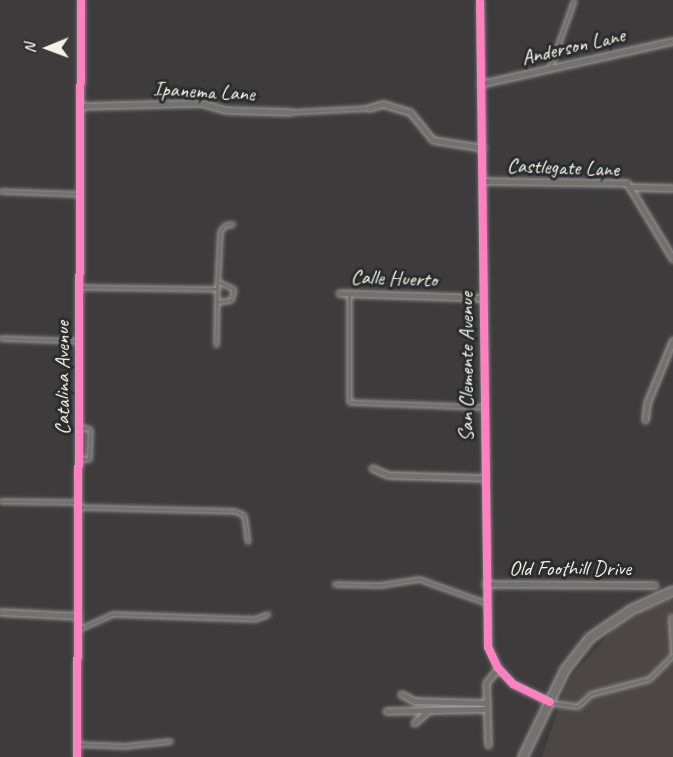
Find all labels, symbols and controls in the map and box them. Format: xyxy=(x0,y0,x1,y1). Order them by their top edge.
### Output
north arrow xyxy=(18,18,78,78)
street label: Anderson Lane xyxy=(519,22,627,70)
text: N xyxy=(20,43,40,53)
street label: Ipanema Lane xyxy=(152,76,256,106)
street label: Castlegate Lane xyxy=(506,152,620,182)
street label: Calle Huerto xyxy=(350,264,438,292)
street label: San Clemente Avenue xyxy=(453,292,479,442)
street label: Catalina Avenue xyxy=(49,321,75,435)
street label: Old Foothill Drive xyxy=(509,555,631,581)

